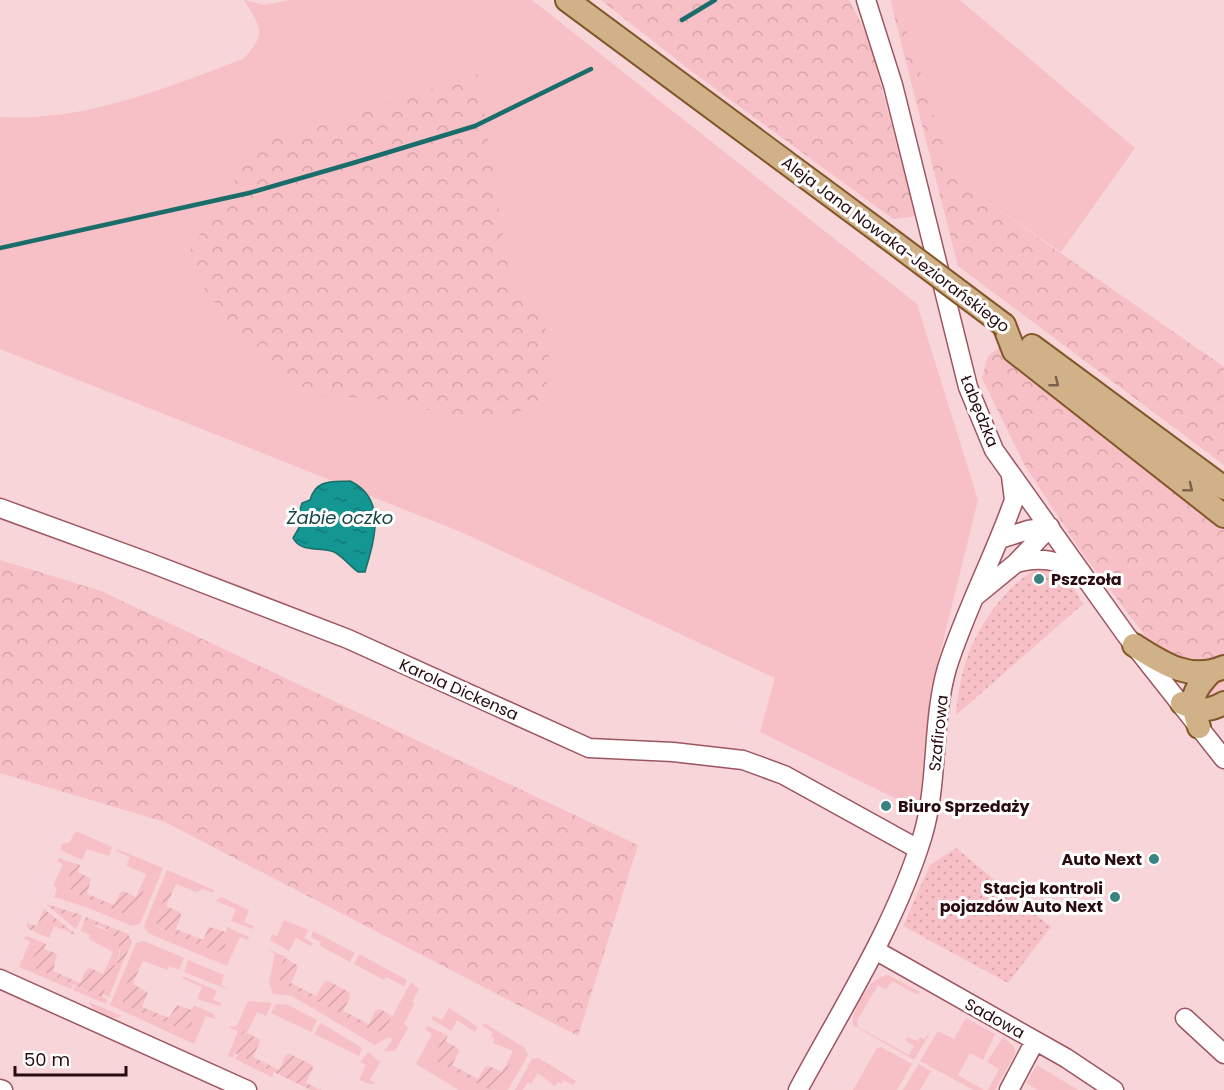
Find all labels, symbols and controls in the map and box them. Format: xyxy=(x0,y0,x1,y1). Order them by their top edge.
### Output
street label: Aleja Jana Nowaka-Jeziorańskiego xyxy=(777,151,1014,338)
street label: Łabędzka xyxy=(955,372,1004,451)
one-way arrow xyxy=(1049,375,1060,386)
one-way arrow xyxy=(1182,480,1193,491)
water label: Żabie oczko xyxy=(286,505,393,530)
place label: Pszczoła xyxy=(1051,568,1122,591)
marker: Pszczoła xyxy=(1032,572,1046,586)
street label: Karola Dickensa xyxy=(396,653,522,726)
street label: Szafirowa xyxy=(923,694,954,772)
place label: Biuro Sprzedaży xyxy=(898,795,1030,818)
marker: Biuro Sprzedaży xyxy=(879,799,893,813)
place label: Auto Next xyxy=(1062,848,1142,871)
marker: Auto Next xyxy=(1147,852,1161,866)
place label: Stacja kontroli pojazdów Auto Next xyxy=(940,877,1103,918)
marker: Stacja kontroli pojazdów Auto Next xyxy=(1108,890,1122,904)
street label: Sadowa xyxy=(961,993,1029,1044)
scale bar xyxy=(15,1039,126,1077)
text: 50 m xyxy=(24,1047,70,1072)

